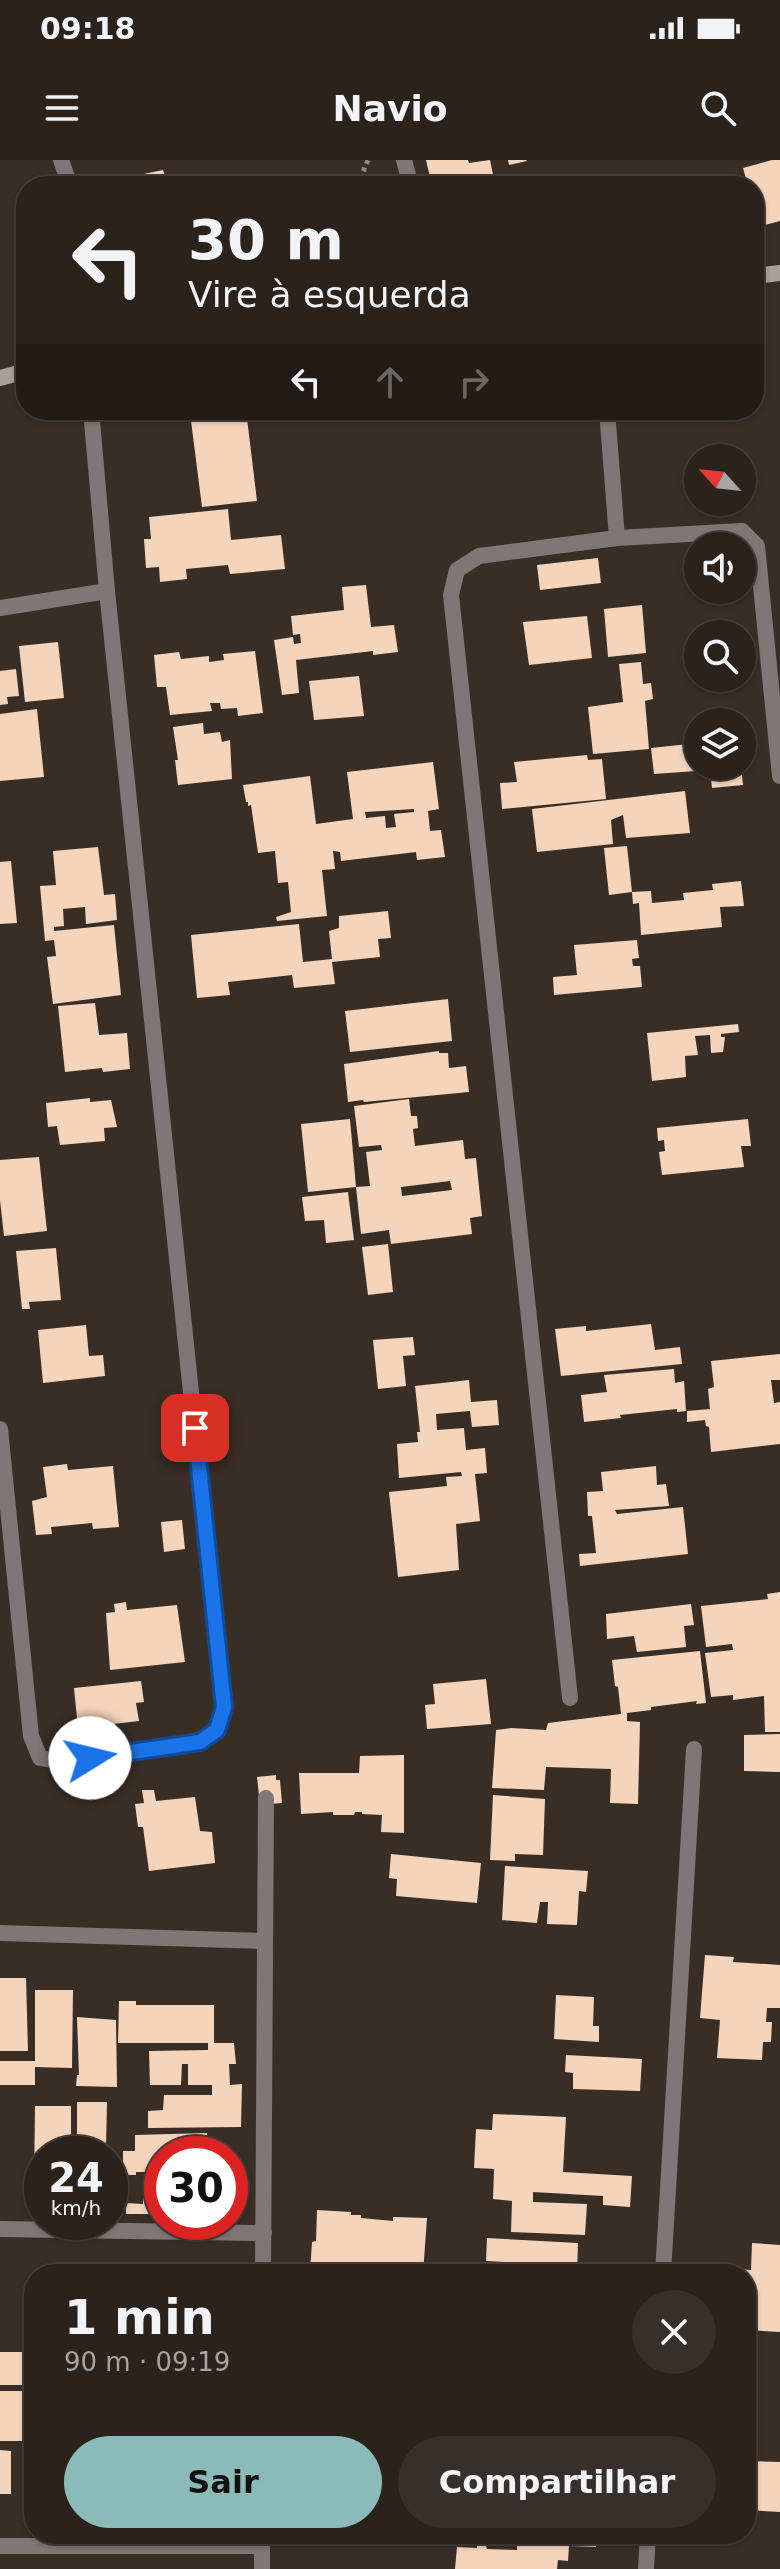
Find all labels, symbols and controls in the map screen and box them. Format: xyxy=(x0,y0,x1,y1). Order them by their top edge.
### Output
text: 09:18 xyxy=(40,11,136,46)
icon: menu xyxy=(40,86,84,130)
icon: search xyxy=(696,86,740,130)
text: Navio xyxy=(333,88,447,129)
text: 30 m xyxy=(188,207,344,272)
icon: left xyxy=(56,208,160,312)
text: Vire à esquerda xyxy=(188,274,471,315)
icon: left xyxy=(284,360,328,404)
icon: ahead xyxy=(368,360,412,404)
icon: right xyxy=(452,360,496,404)
north arrow xyxy=(684,444,756,516)
map controls xyxy=(684,444,756,780)
button: sound xyxy=(684,532,756,604)
button: search xyxy=(684,620,756,692)
button: layers xyxy=(684,708,756,780)
pin xyxy=(161,1394,229,1462)
icon: arrive xyxy=(173,1406,217,1450)
position arrow xyxy=(48,1716,132,1800)
speed limit sign: 30 xyxy=(144,2136,248,2240)
text: 24 xyxy=(48,2155,104,2201)
text: km/h xyxy=(51,2196,101,2220)
text: 1 min xyxy=(64,2289,215,2345)
button: close xyxy=(632,2290,716,2374)
text: 90 m · 09:19 xyxy=(64,2347,230,2377)
button: Sair xyxy=(64,2436,382,2528)
button: Compartilhar xyxy=(398,2436,716,2528)

